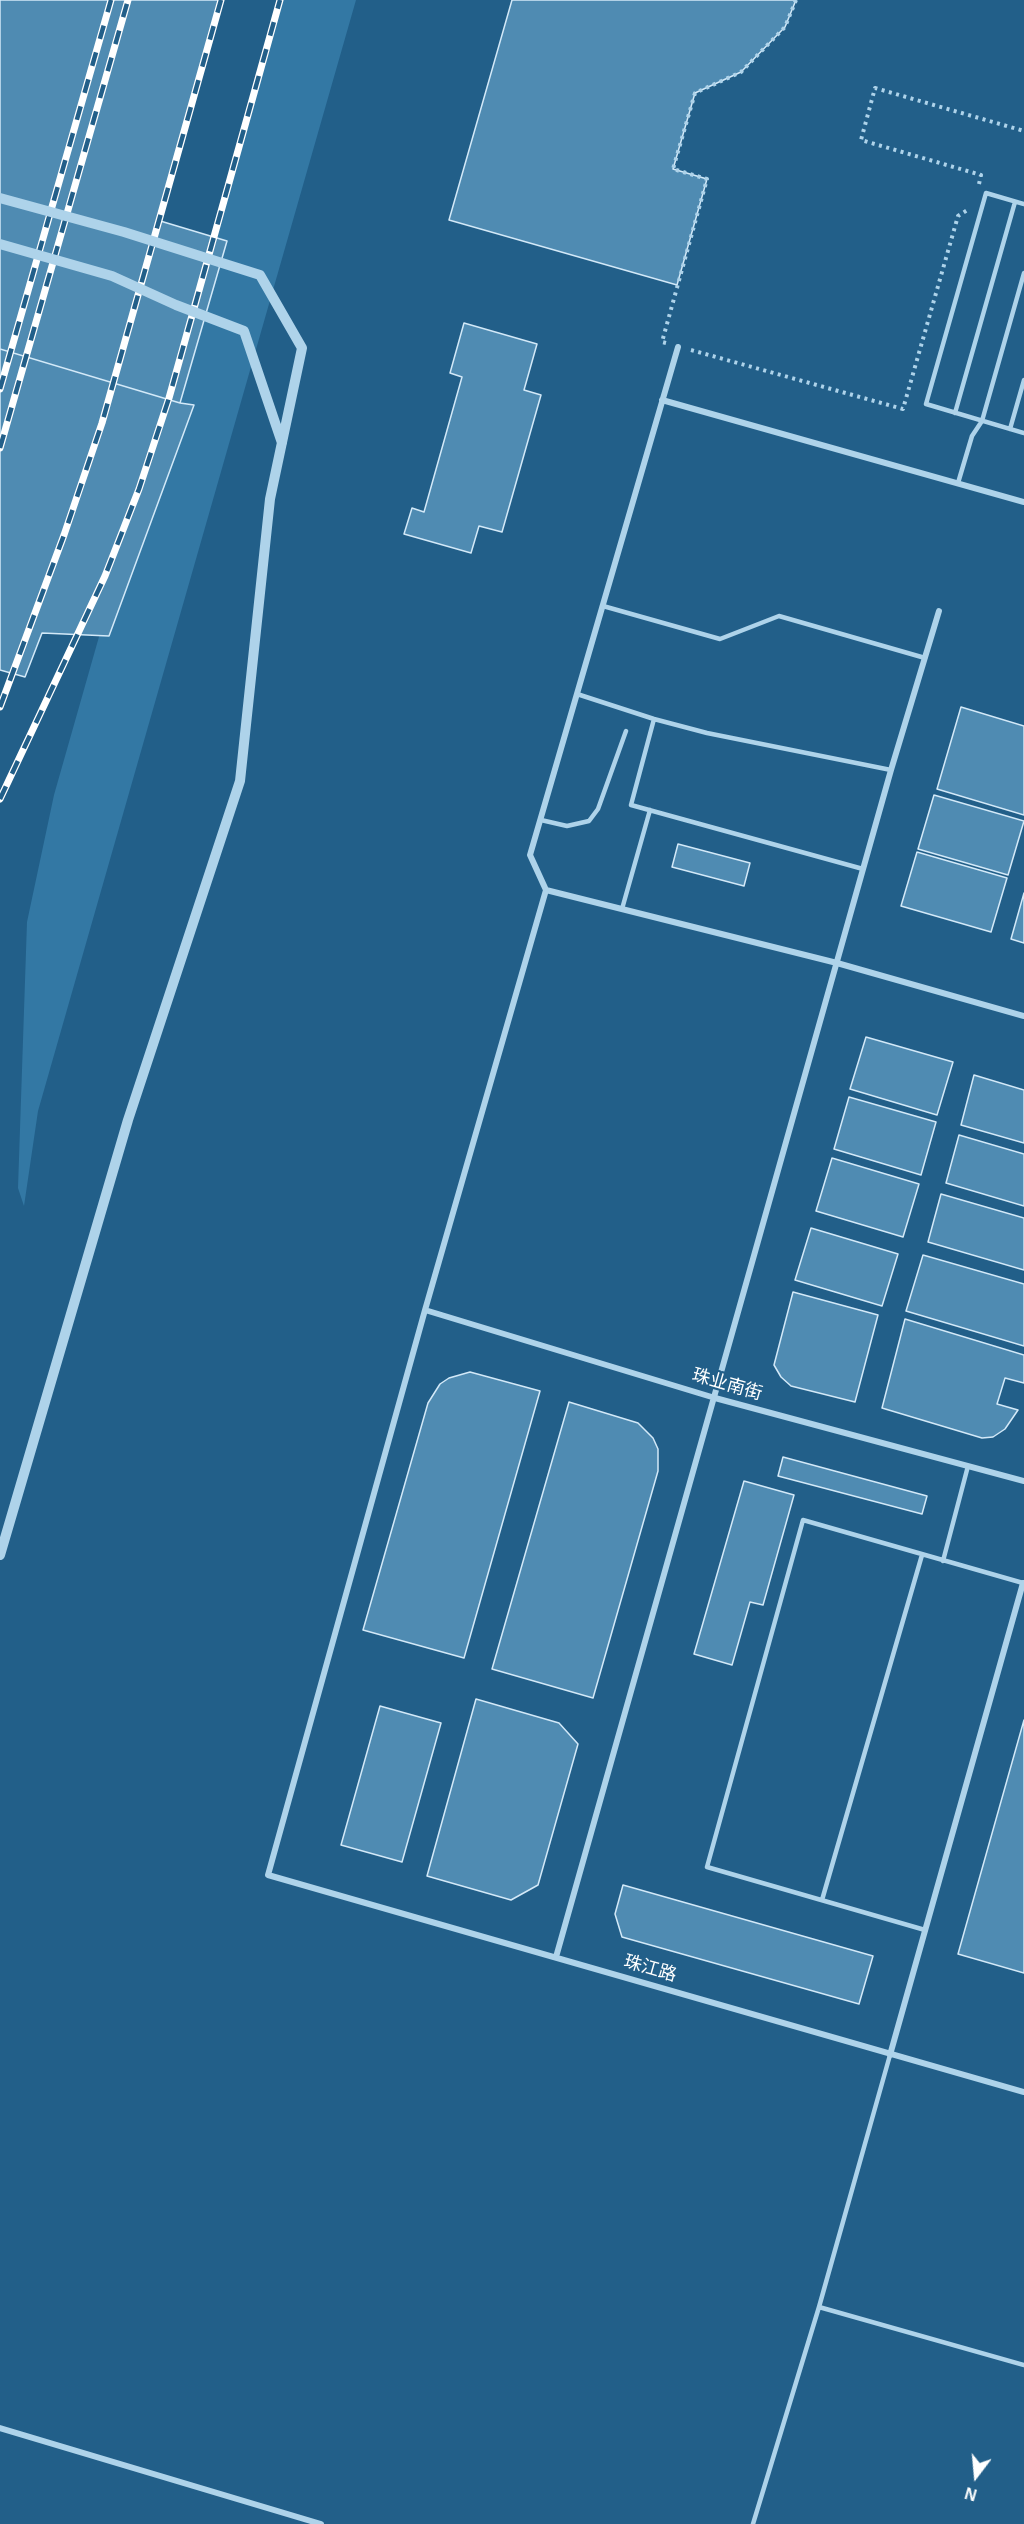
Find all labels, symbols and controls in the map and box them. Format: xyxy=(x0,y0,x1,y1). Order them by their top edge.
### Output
street label: 珠业南街 xyxy=(689,1365,765,1405)
street label: 珠江路 xyxy=(621,1951,679,1987)
north arrow xyxy=(946,2446,1006,2506)
text: N xyxy=(963,2484,979,2504)

